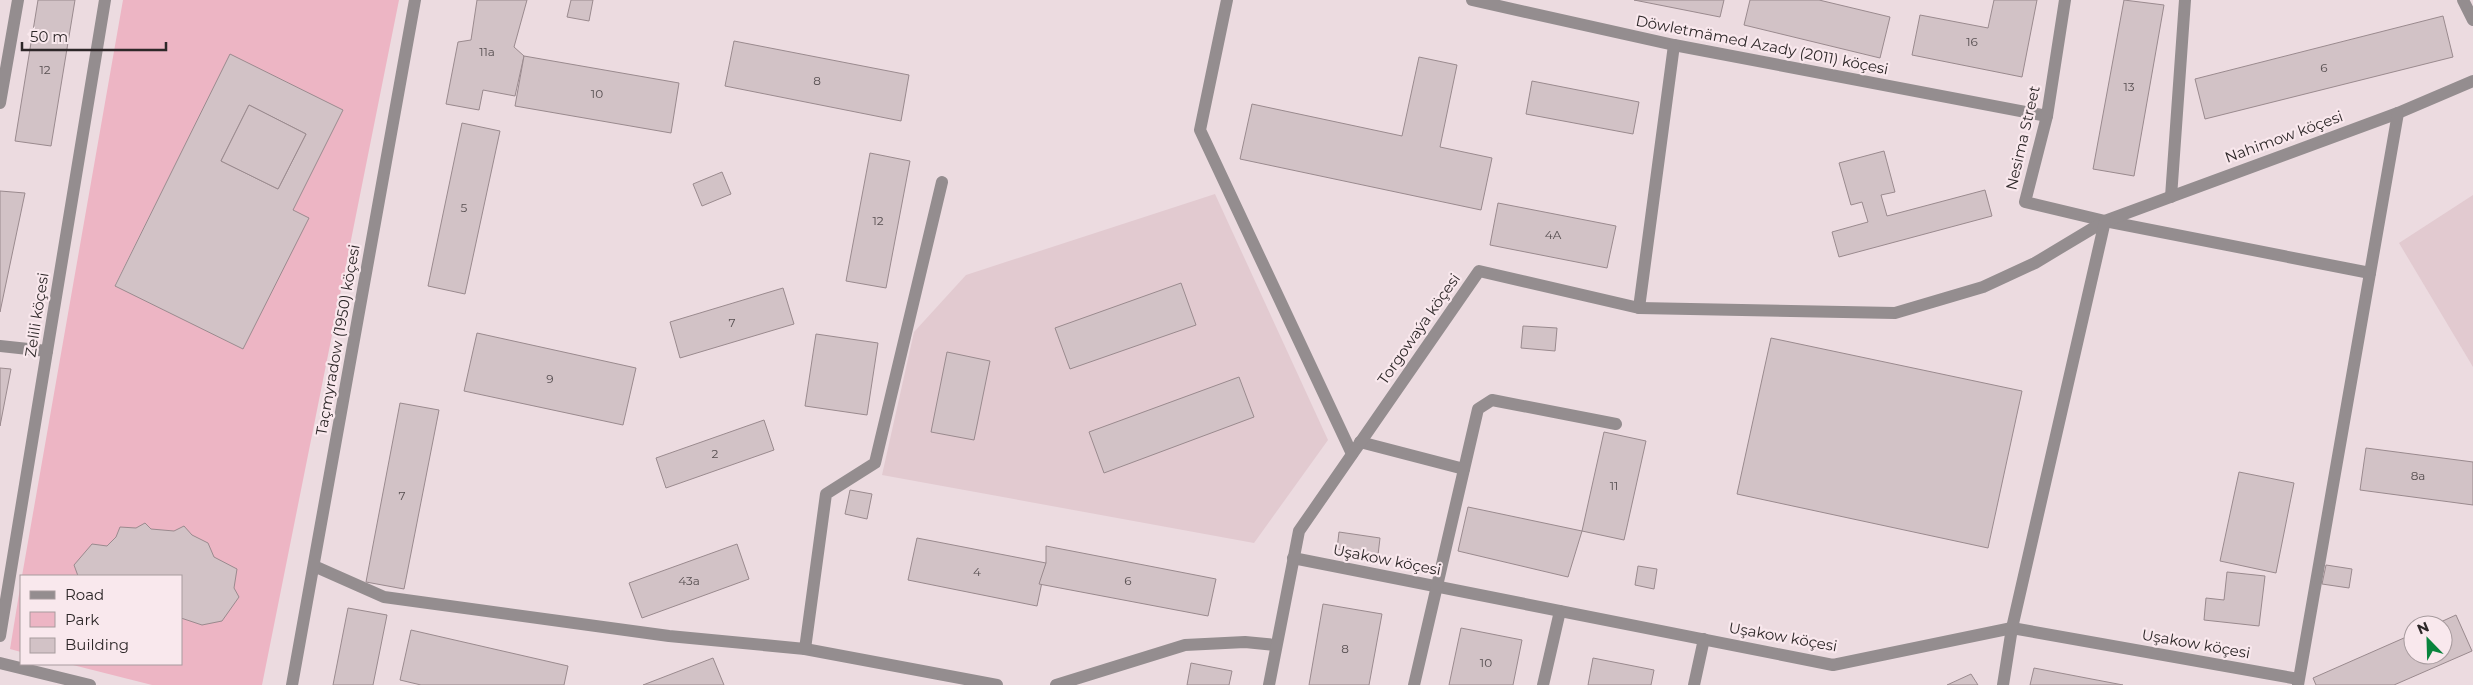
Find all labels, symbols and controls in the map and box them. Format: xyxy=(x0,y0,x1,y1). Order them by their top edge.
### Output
street label: Döwletmämed Azady (2011) köçesi xyxy=(1634,11,1890,78)
scale bar xyxy=(22,20,166,52)
text: 50 m xyxy=(30,27,68,46)
house number: 16 xyxy=(1966,34,1978,49)
house number: 11a xyxy=(479,44,495,59)
house number: 6 xyxy=(2320,60,2328,75)
house number: 12 xyxy=(39,62,51,77)
house number: 8 xyxy=(813,73,821,88)
house number: 13 xyxy=(2123,79,2135,94)
street label: Nesima Street xyxy=(2001,84,2044,192)
house number: 10 xyxy=(591,86,603,101)
street label: Nahimow köçesi xyxy=(2222,106,2345,167)
house number: 5 xyxy=(461,200,468,215)
house number: 12 xyxy=(872,213,884,228)
house number: 4A xyxy=(1545,227,1562,242)
street label: Taçmyradow (1950) köçesi xyxy=(311,243,364,437)
street label: Torgowaýa köçesi xyxy=(1373,269,1464,388)
street label: Zelili köçesi xyxy=(20,271,53,359)
house number: 7 xyxy=(728,315,736,330)
house number: 9 xyxy=(546,371,554,386)
house number: 2 xyxy=(712,446,719,461)
house number: 8a xyxy=(2411,468,2425,483)
house number: 11 xyxy=(1610,478,1618,493)
house number: 7 xyxy=(398,488,406,503)
street label: Uşakow köçesi xyxy=(1331,540,1443,579)
house number: 4 xyxy=(973,564,981,579)
house number: 43a xyxy=(678,573,700,588)
house number: 6 xyxy=(1124,573,1132,588)
legend xyxy=(20,575,182,665)
text: Road xyxy=(65,585,104,604)
text: Park xyxy=(65,610,99,629)
north arrow xyxy=(2403,615,2453,665)
street label: Uşakow köçesi xyxy=(1727,618,1839,655)
text: N xyxy=(2414,618,2432,639)
street label: Uşakow köçesi xyxy=(2140,625,2252,662)
text: Building xyxy=(65,635,129,654)
house number: 8 xyxy=(1341,641,1349,656)
house number: 10 xyxy=(1480,655,1492,670)

